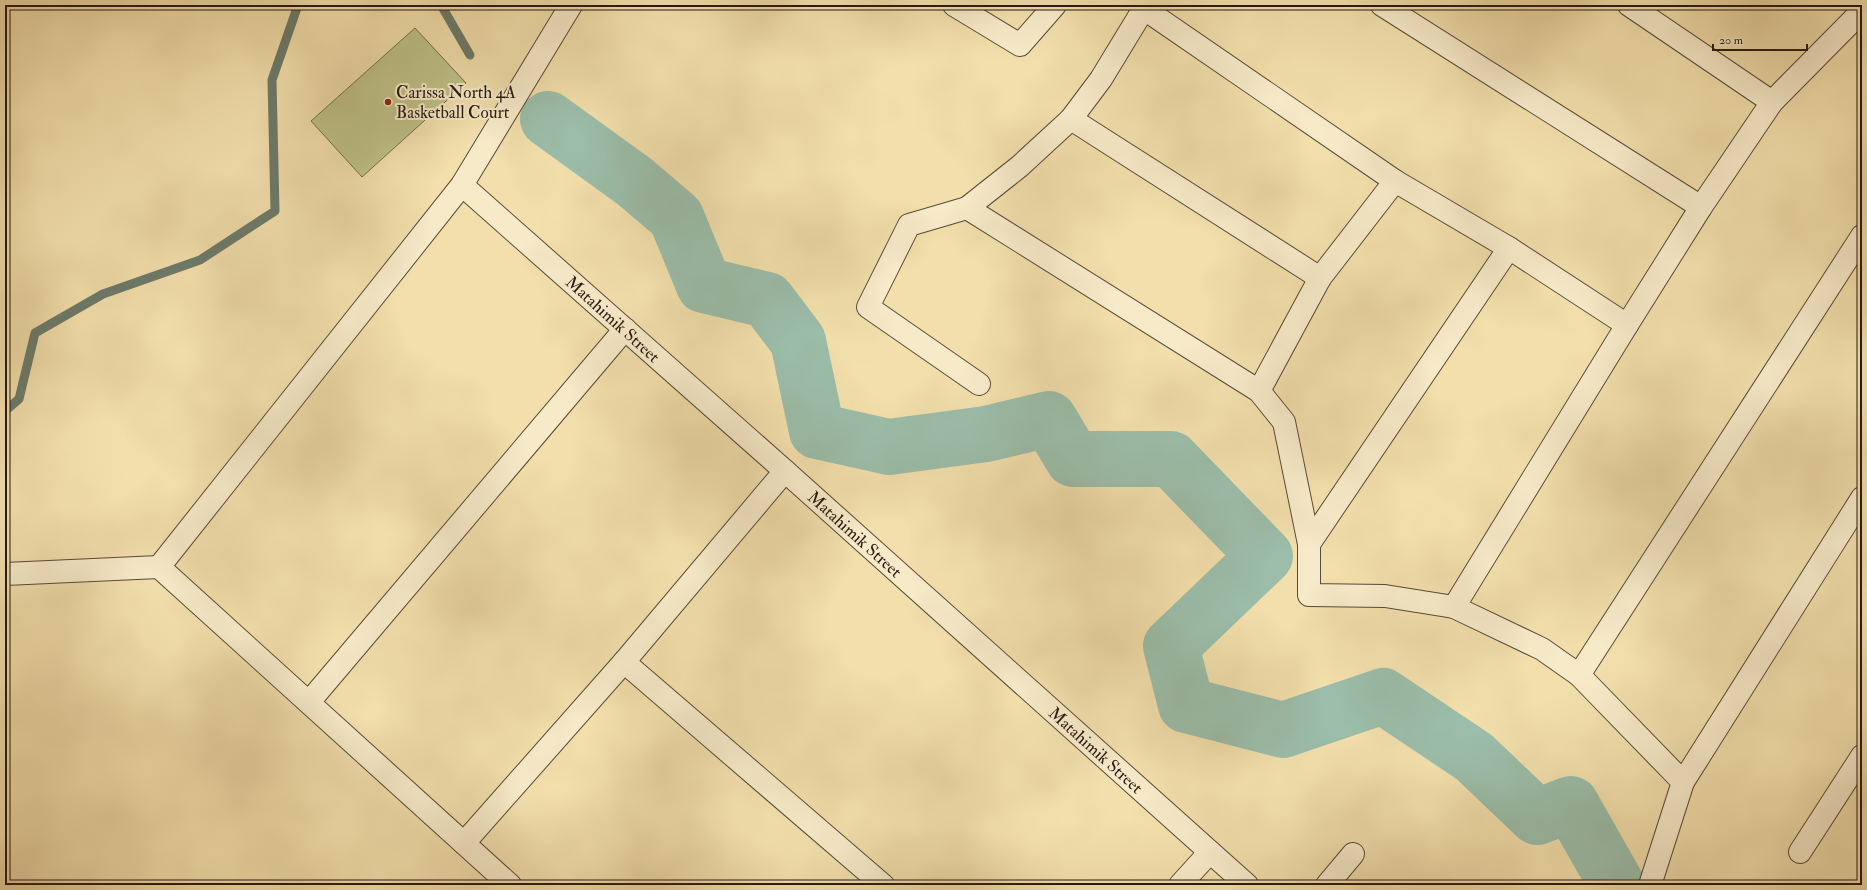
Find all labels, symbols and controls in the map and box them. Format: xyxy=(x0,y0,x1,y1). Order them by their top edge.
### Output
scale bar xyxy=(1713,26,1807,52)
text: 20 m xyxy=(1719,33,1744,48)
place label: Carissa North 4A Basketball Court xyxy=(396,82,516,123)
marker: Carissa North 4A Basketball Court xyxy=(383,97,393,107)
street label: Matahimik Street xyxy=(561,272,665,368)
street label: Matahimik Street xyxy=(803,487,907,583)
street label: Matahimik Street xyxy=(1044,703,1148,799)

